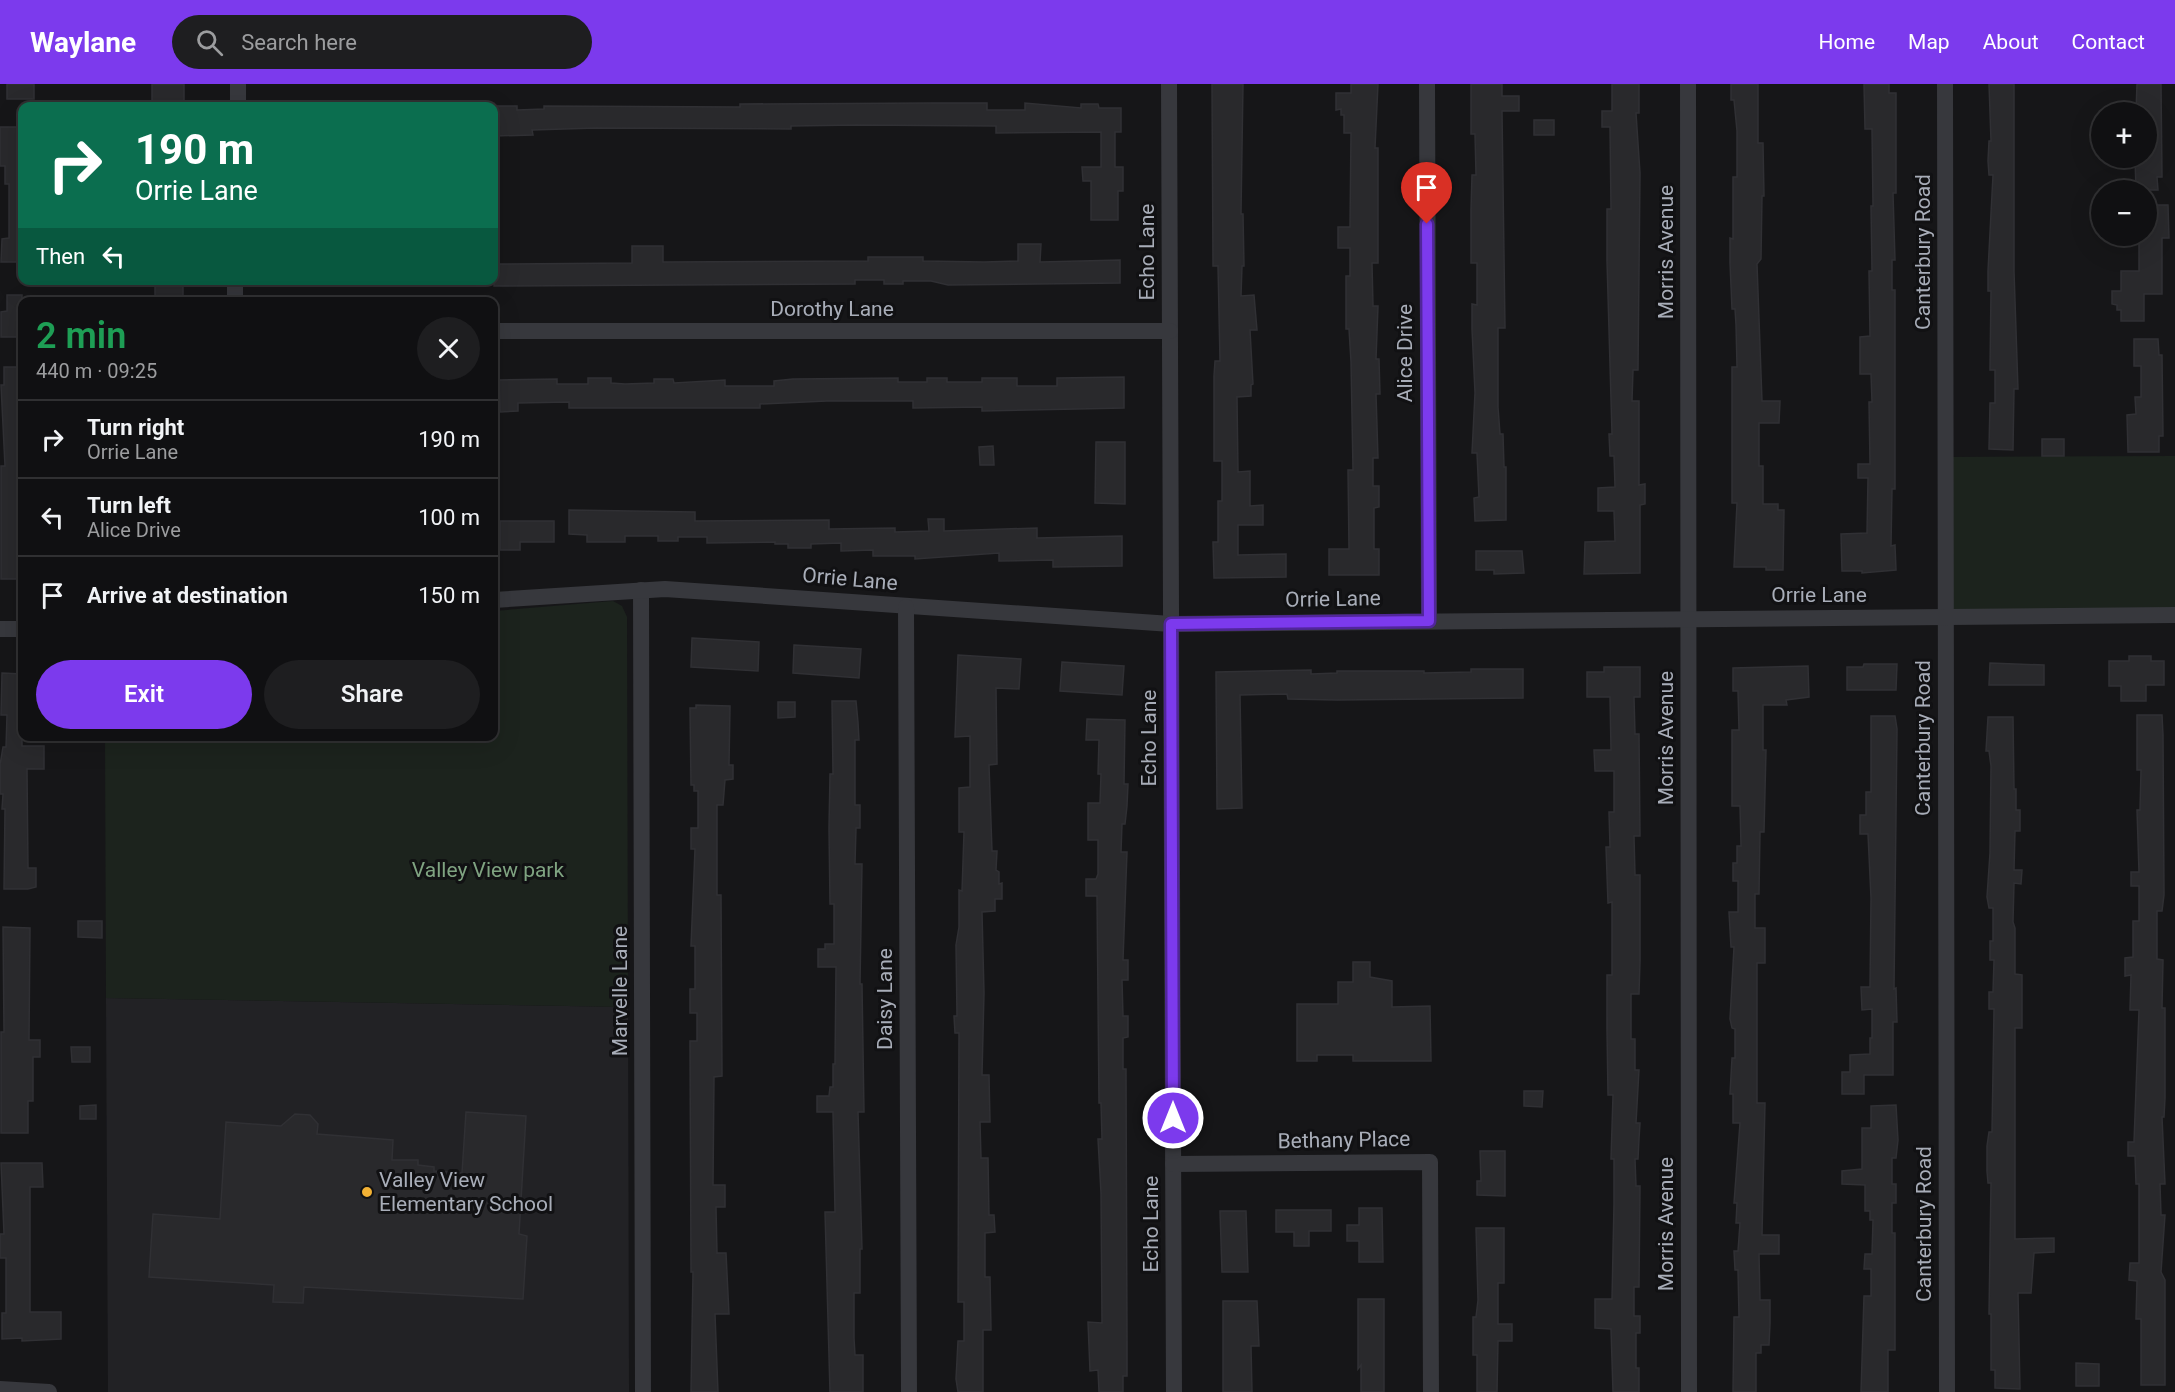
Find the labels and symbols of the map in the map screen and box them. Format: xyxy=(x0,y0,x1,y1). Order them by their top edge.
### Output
pin xyxy=(1401,162,1452,224)
street label: Canterbury Road xyxy=(1911,174,1935,330)
street label: Morris Avenue xyxy=(1654,185,1678,319)
street label: Echo Lane xyxy=(1135,204,1159,300)
street label: Dorothy Lane xyxy=(770,297,894,321)
street label: Alice Drive xyxy=(1393,304,1417,402)
street label: Orrie Lane xyxy=(801,563,899,595)
street label: Orrie Lane xyxy=(1771,583,1867,607)
street label: Orrie Lane xyxy=(1285,586,1381,612)
street label: Canterbury Road xyxy=(1911,660,1935,816)
street label: Morris Avenue xyxy=(1654,671,1678,805)
street label: Echo Lane xyxy=(1137,690,1161,786)
park label: Valley View park xyxy=(412,858,564,882)
street label: Marvelle Lane xyxy=(608,926,632,1056)
street label: Daisy Lane xyxy=(873,948,897,1050)
position arrow xyxy=(1141,1086,1205,1150)
street label: Bethany Place xyxy=(1277,1127,1411,1153)
street label: Canterbury Road xyxy=(1912,1146,1936,1302)
street label: Morris Avenue xyxy=(1654,1157,1678,1291)
place label: Valley View Elementary School xyxy=(379,1168,553,1216)
street label: Echo Lane xyxy=(1139,1176,1163,1272)
marker: Valley View Elementary School xyxy=(360,1185,374,1199)

